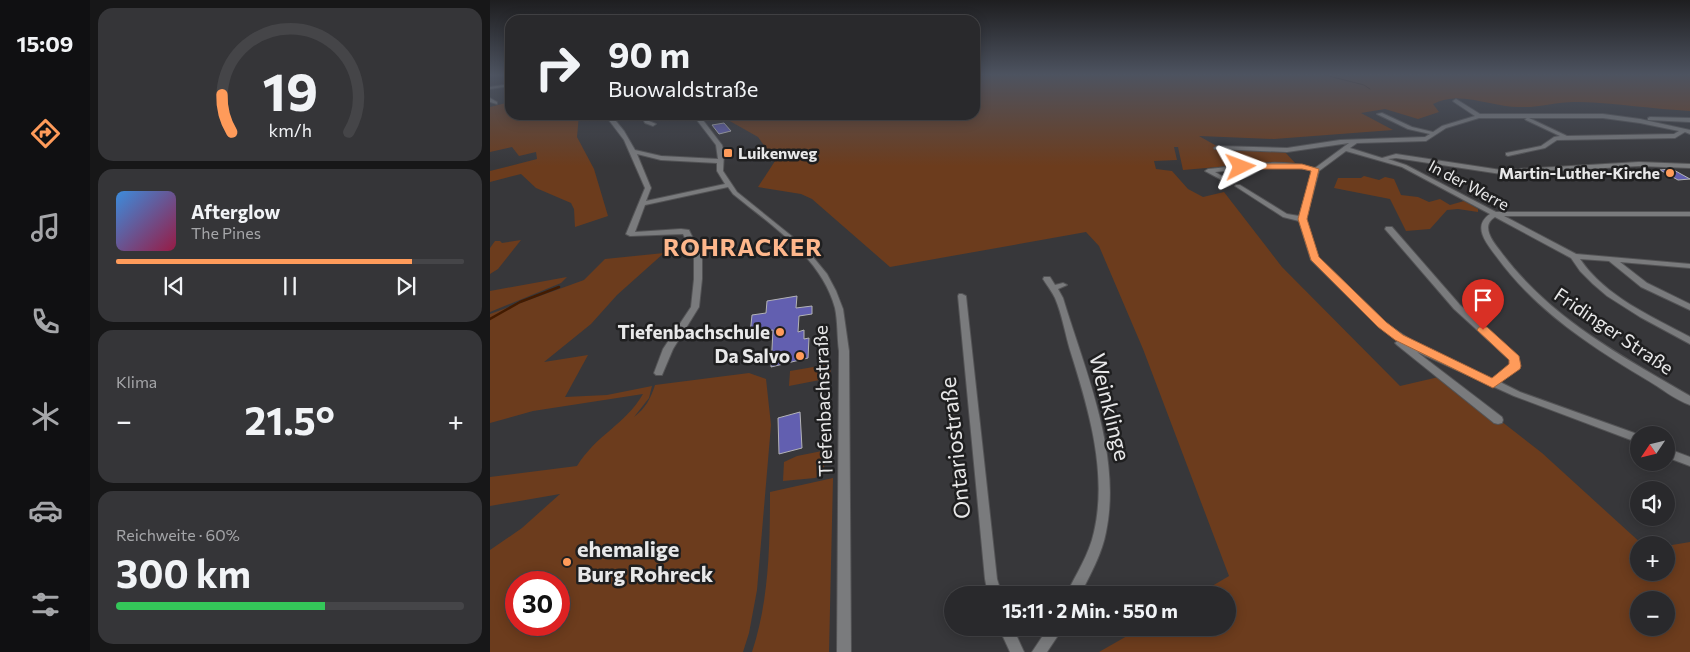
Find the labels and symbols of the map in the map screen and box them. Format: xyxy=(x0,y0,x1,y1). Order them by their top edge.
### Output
position arrow xyxy=(1214,140,1266,192)
place label: Luikenweg xyxy=(738,143,817,162)
marker: Luikenweg xyxy=(722,147,734,159)
street label: In der Werre xyxy=(1426,155,1513,214)
place label: Martin-Luther-Kirche xyxy=(1499,163,1660,182)
marker: Martin-Luther-Kirche xyxy=(1664,167,1676,179)
district label: ROHRACKER xyxy=(663,232,823,261)
pin xyxy=(1462,279,1504,330)
street label: Fridinger Straße xyxy=(1550,282,1678,379)
place label: Tiefenbachschule xyxy=(618,320,770,343)
street label: Tiefenbachstraße xyxy=(808,325,837,477)
marker: Tiefenbachschule xyxy=(774,326,786,338)
place label: Da Salvo xyxy=(715,344,790,367)
marker: Da Salvo xyxy=(794,350,806,362)
street label: Weinklinge xyxy=(1084,350,1137,463)
street label: Ontariostraße xyxy=(934,376,975,520)
north arrow xyxy=(1630,426,1675,471)
place label: ehemalige Burg Rohreck xyxy=(577,535,714,587)
marker: ehemalige Burg Rohreck xyxy=(561,556,573,568)
speed limit sign: 30 xyxy=(505,571,570,636)

